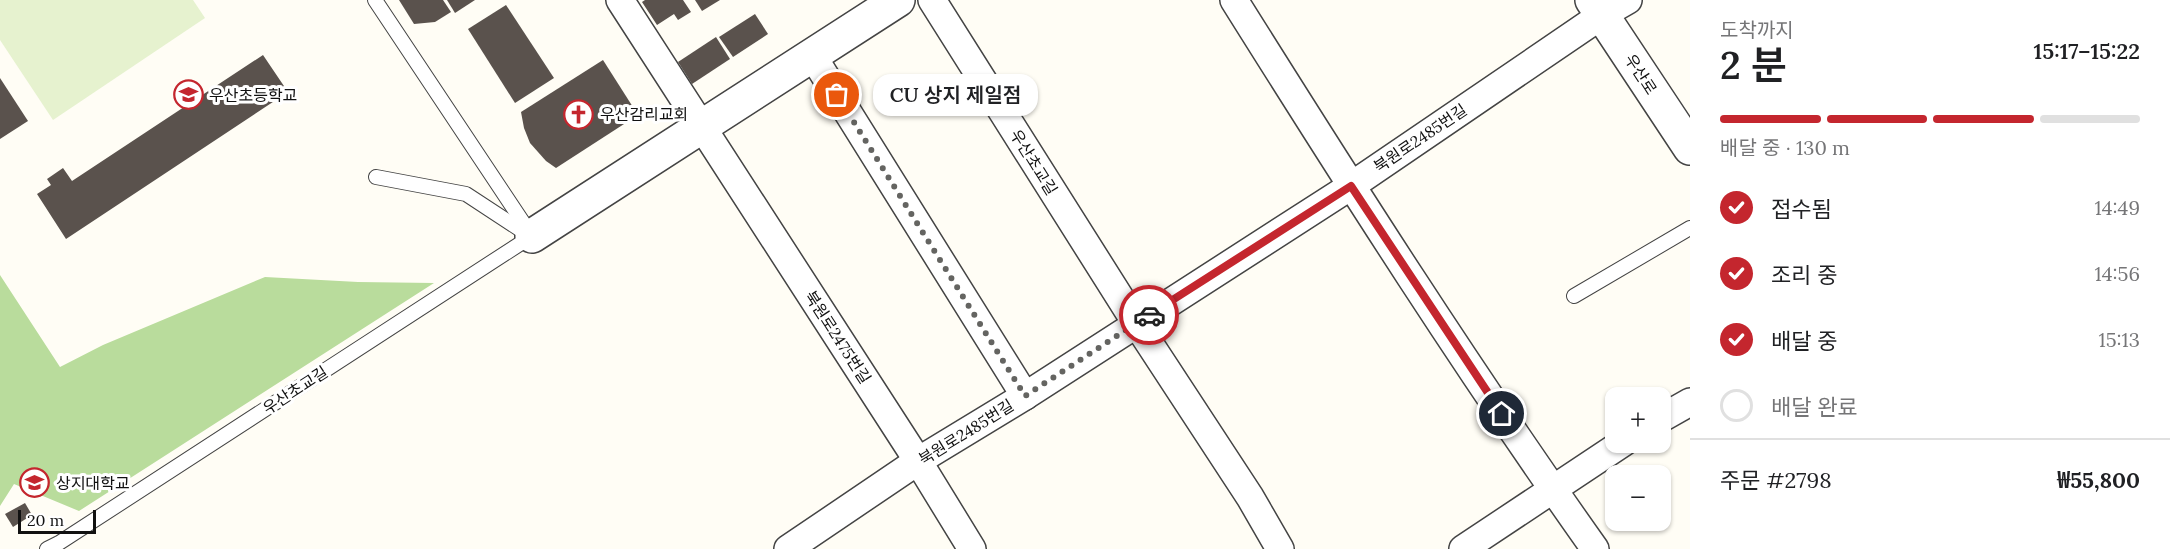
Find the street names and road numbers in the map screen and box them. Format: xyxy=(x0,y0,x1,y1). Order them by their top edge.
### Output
street label: 우산로 xyxy=(1621,50,1662,98)
street label: 북원로2485번길 xyxy=(1370,99,1470,177)
street label: 우산초교길 xyxy=(1006,125,1062,199)
street label: 북원로2475번길 xyxy=(801,287,875,387)
street label: 우산초교길 xyxy=(259,362,331,418)
street label: 북원로2485번길 xyxy=(915,395,1017,469)

